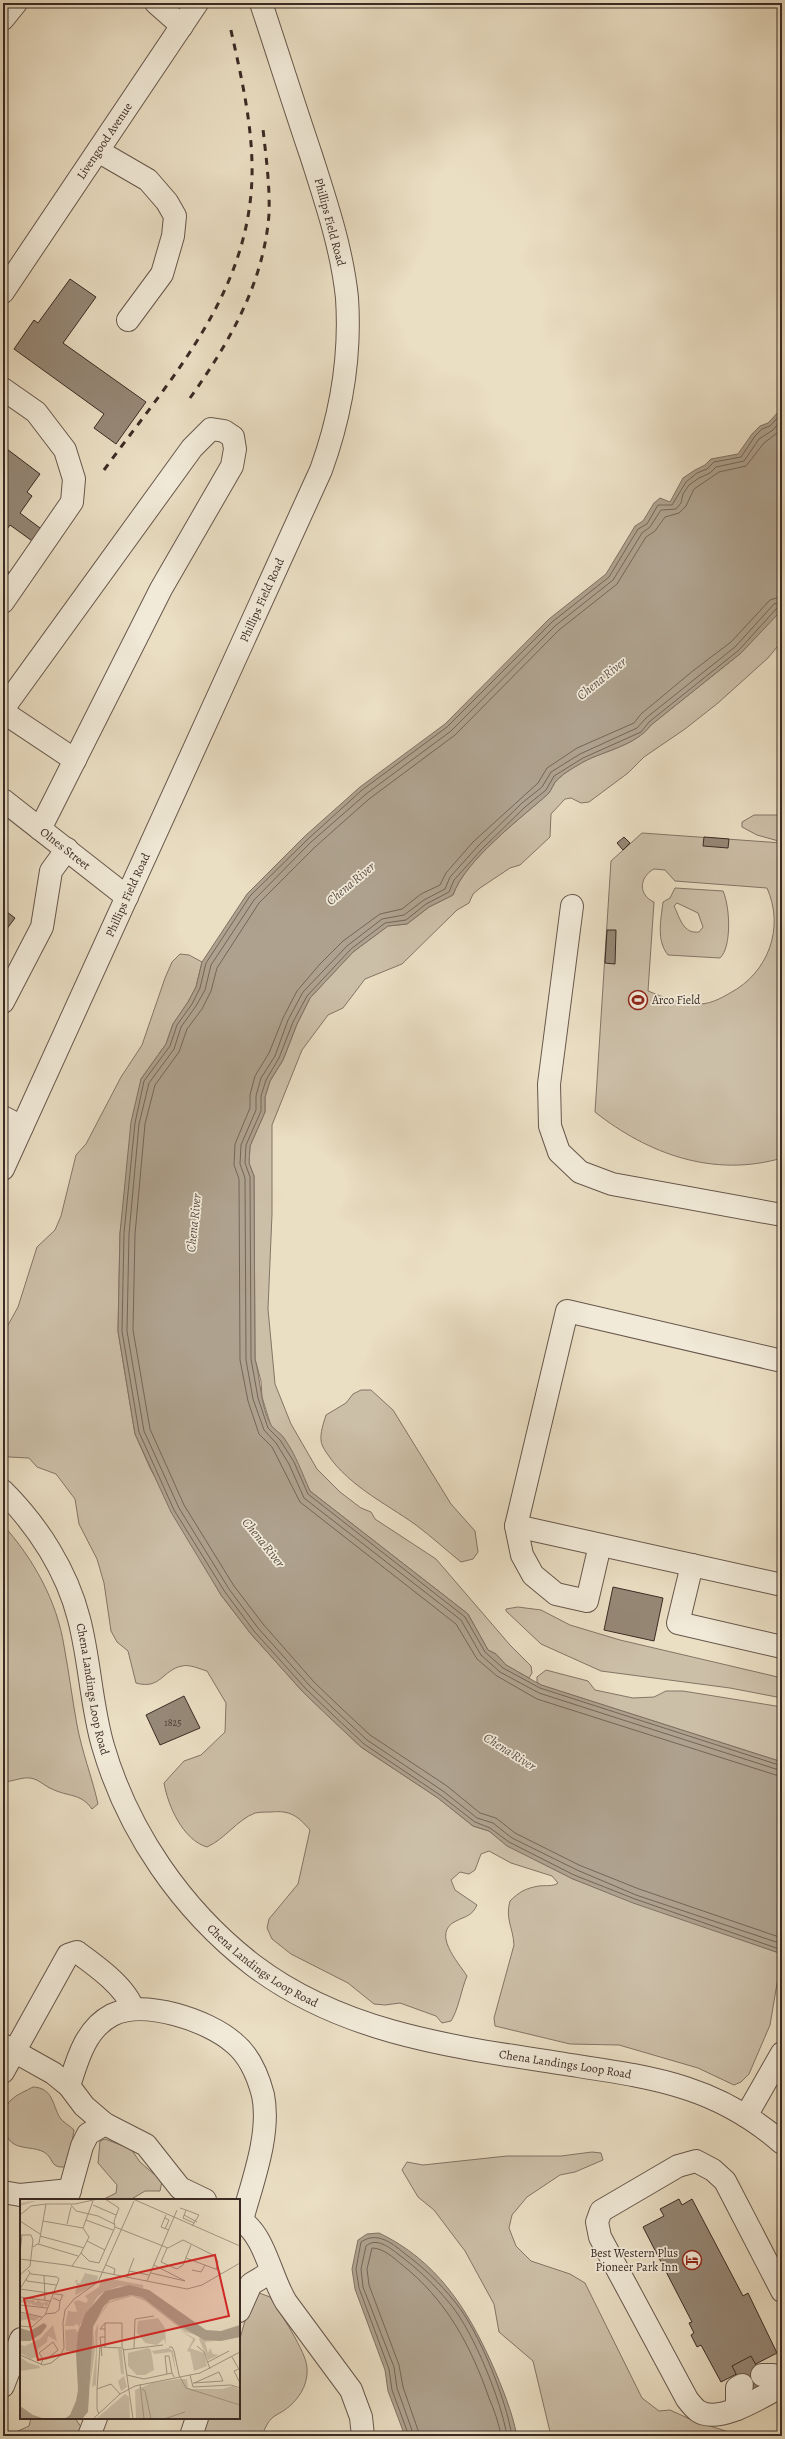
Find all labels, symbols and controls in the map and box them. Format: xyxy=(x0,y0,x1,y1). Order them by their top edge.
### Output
street label: Livengood Avenue xyxy=(73,99,136,182)
street label: Phillips Field Road xyxy=(311,176,350,268)
street label: Phillips Field Road xyxy=(236,555,288,645)
water label: Chena River xyxy=(573,653,630,704)
street label: Olnes Street xyxy=(37,824,94,873)
street label: Phillips Field Road xyxy=(102,850,154,940)
water label: Chena River xyxy=(322,858,379,909)
sports icon: Arco Field xyxy=(627,989,649,1011)
place label: Arco Field xyxy=(651,992,701,1008)
water label: Chena River xyxy=(182,1192,205,1253)
water label: Chena River xyxy=(238,1514,289,1571)
street label: Chena Landings Loop Road xyxy=(72,1622,113,1757)
house number: 1825 xyxy=(164,1716,182,1729)
water label: Chena River xyxy=(480,1729,540,1774)
street label: Chena Landings Loop Road xyxy=(204,1921,321,2011)
street label: Chena Landings Loop Road xyxy=(498,2046,633,2083)
inset map xyxy=(20,2199,240,2419)
place label: Best Western Plus Pioneer Park Inn xyxy=(590,2245,678,2275)
hotel icon: Best Western Plus Pioneer Park Inn xyxy=(681,2249,703,2271)

